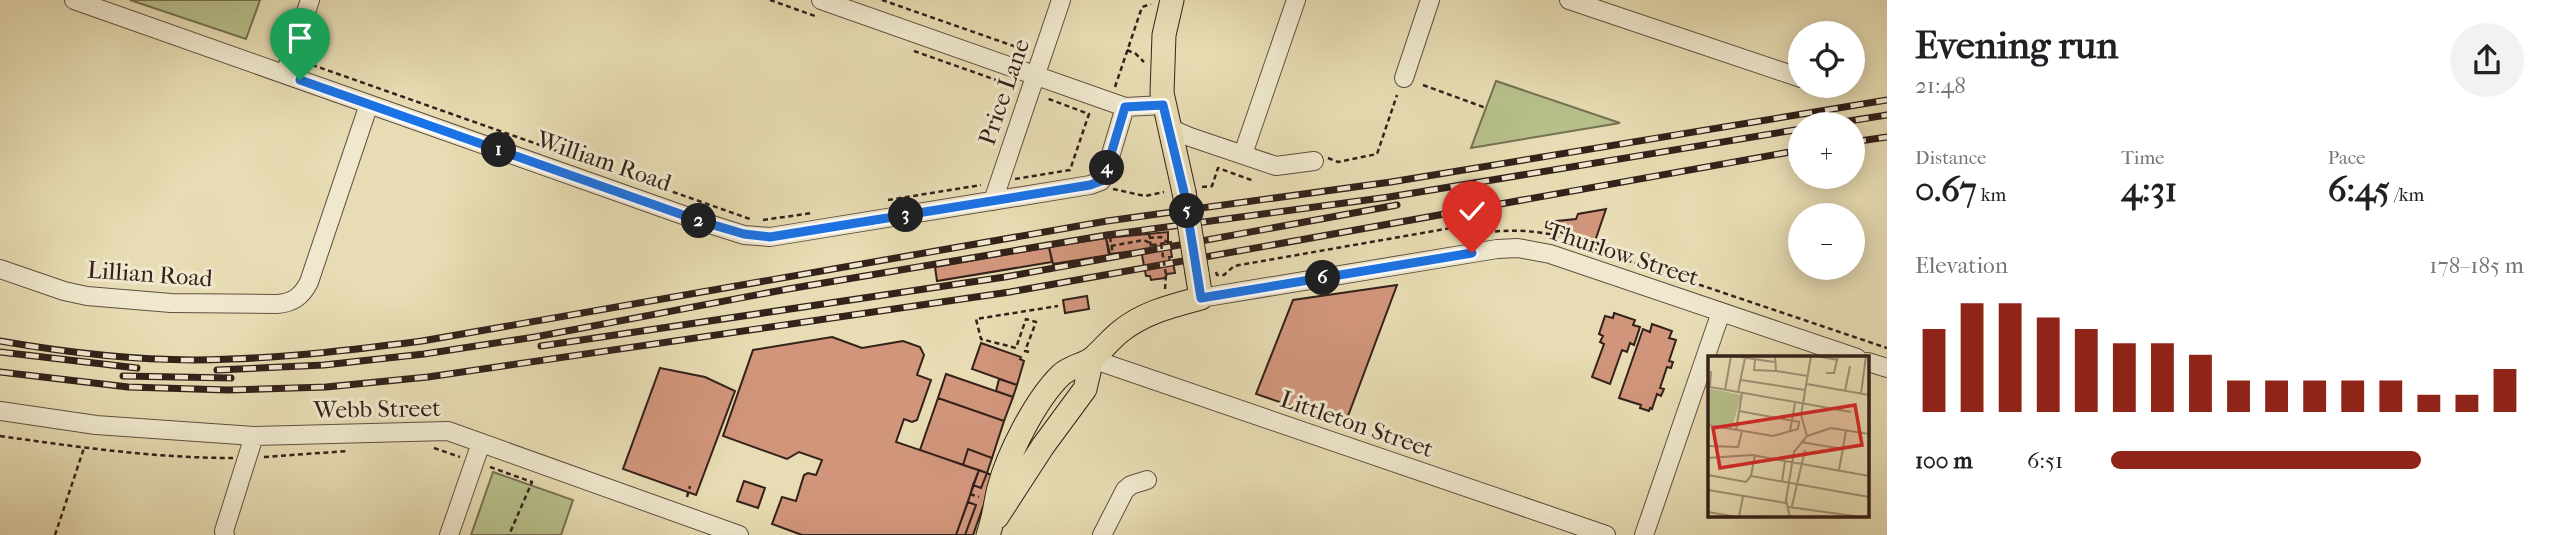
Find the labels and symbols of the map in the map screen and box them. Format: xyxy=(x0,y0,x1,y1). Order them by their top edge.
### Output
pin xyxy=(270,8,330,80)
street label: Price Lane xyxy=(973,35,1035,149)
street label: William Road xyxy=(532,125,676,197)
pin: 1 xyxy=(482,132,516,168)
pin: 4 xyxy=(1090,150,1124,186)
pin xyxy=(1442,181,1502,253)
pin: 5 xyxy=(1170,194,1204,228)
pin: 3 xyxy=(888,198,923,232)
pin: 2 xyxy=(682,204,716,238)
street label: Thurlow Street xyxy=(1544,216,1703,292)
street label: Lillian Road xyxy=(86,256,215,292)
pin: 6 xyxy=(1306,260,1340,296)
inset map xyxy=(1708,356,1870,518)
street label: Littleton Street xyxy=(1277,385,1438,463)
street label: Webb Street xyxy=(312,394,441,424)

